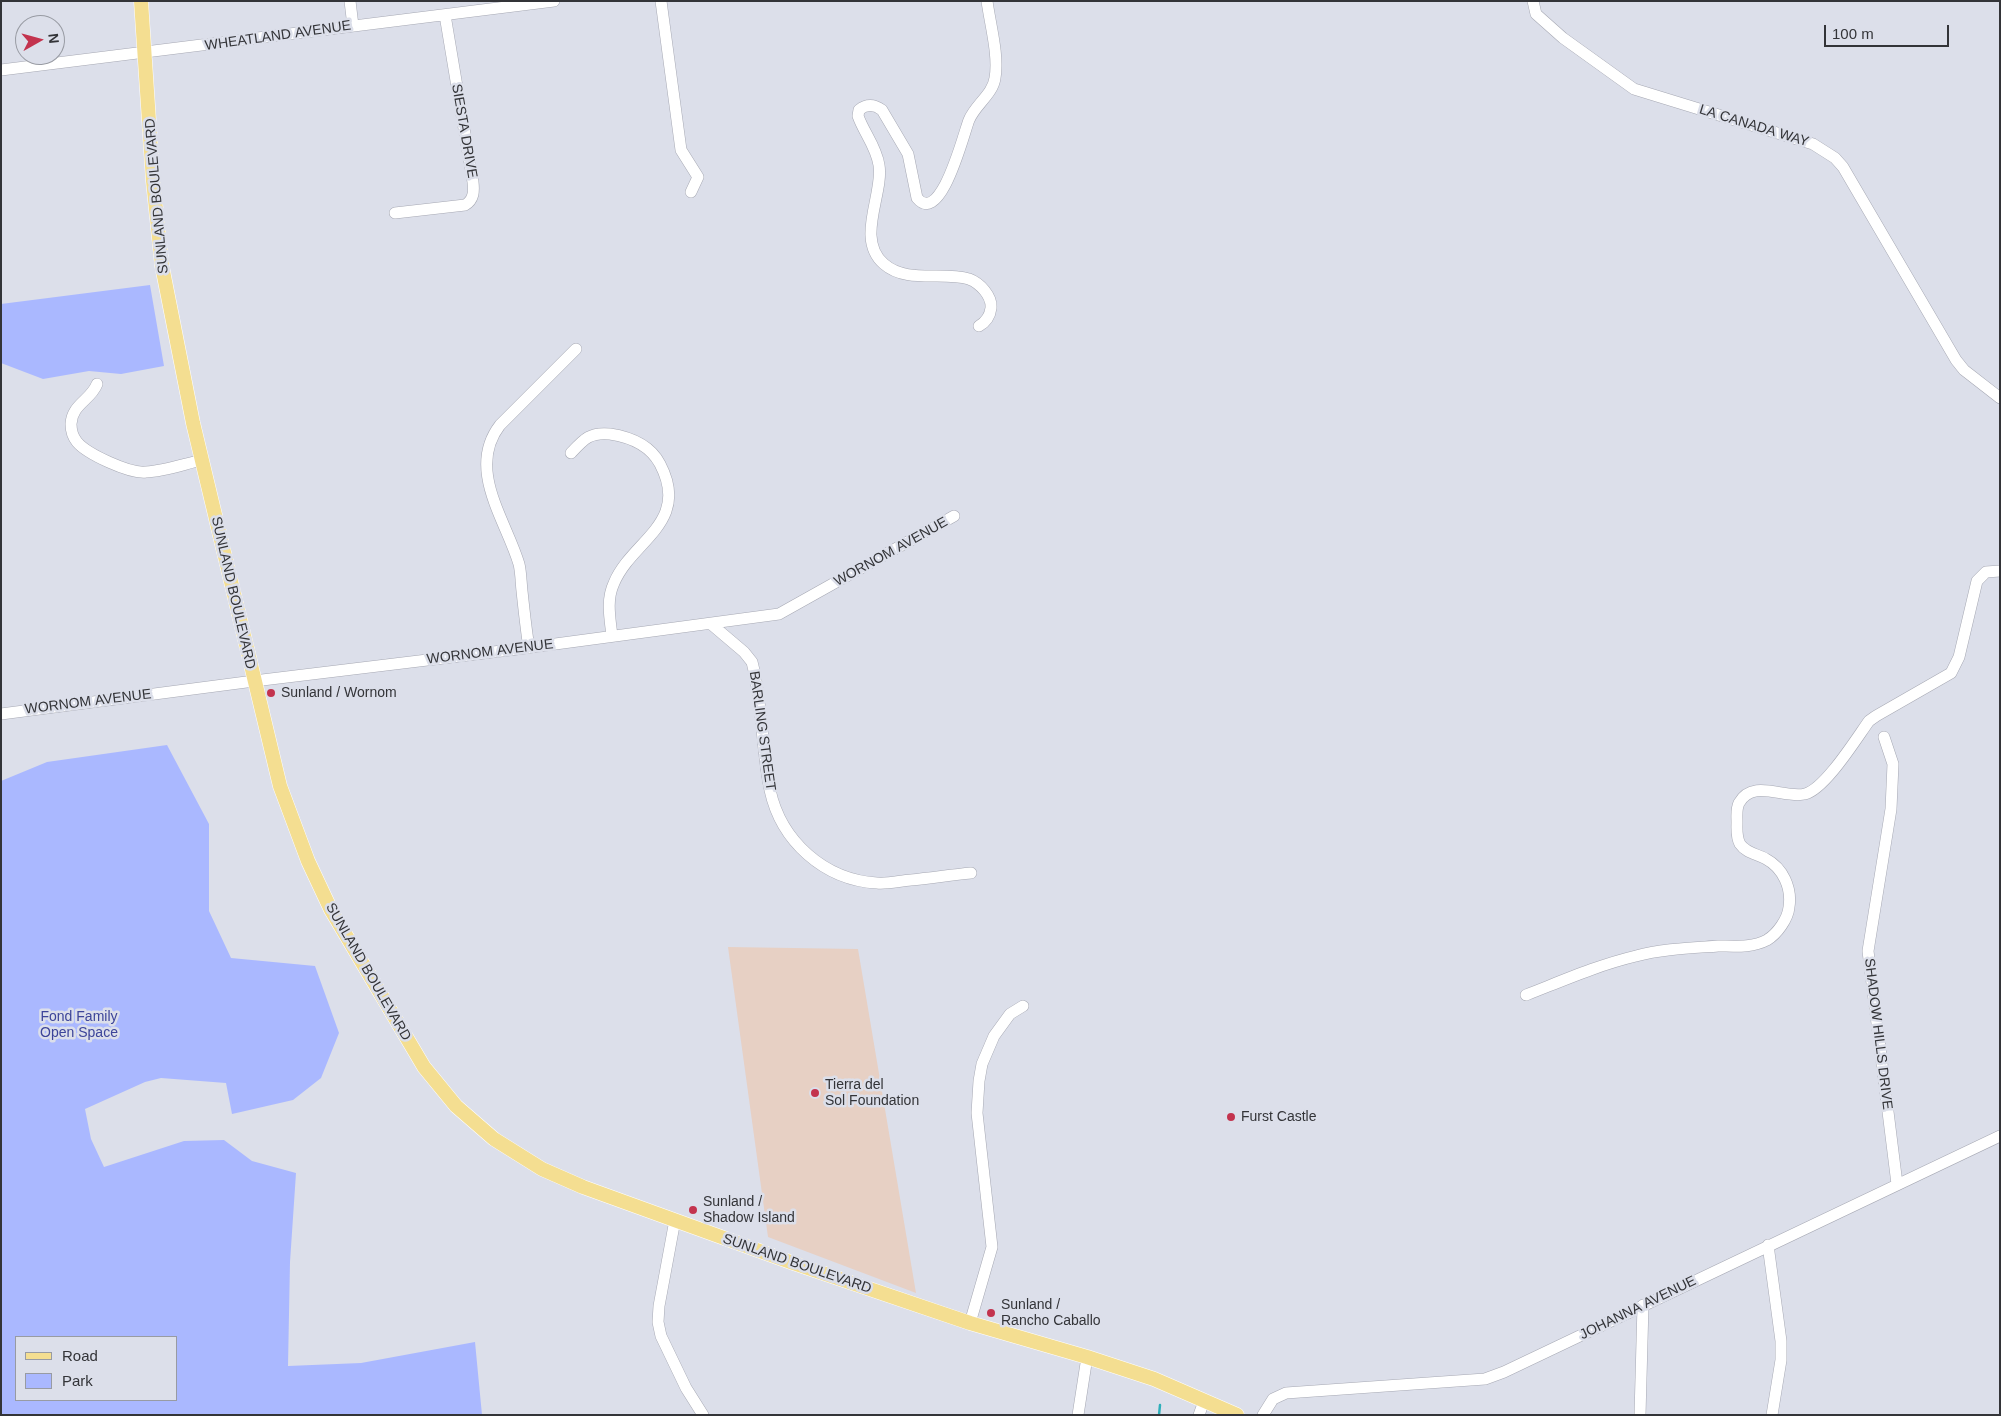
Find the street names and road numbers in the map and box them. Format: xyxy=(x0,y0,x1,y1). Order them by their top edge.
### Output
street label: WHEATLAND AVENUE xyxy=(204,17,352,55)
street label: SIESTA DRIVE xyxy=(447,83,481,179)
street label: LA CANADA WAY xyxy=(1697,101,1811,151)
street label: SUNLAND BOULEVARD xyxy=(142,118,172,274)
street label: WORNOM AVENUE xyxy=(831,514,951,590)
street label: SUNLAND BOULEVARD xyxy=(207,515,259,671)
street label: WORNOM AVENUE xyxy=(426,636,554,668)
street label: BARLING STREET xyxy=(745,670,779,792)
street label: WORNOM AVENUE xyxy=(24,686,152,718)
street label: SUNLAND BOULEVARD xyxy=(322,900,414,1044)
street label: SHADOW HILLS DRIVE xyxy=(1860,957,1896,1111)
street label: SUNLAND BOULEVARD xyxy=(720,1231,874,1297)
street label: JOHANNA AVENUE xyxy=(1577,1273,1699,1343)

